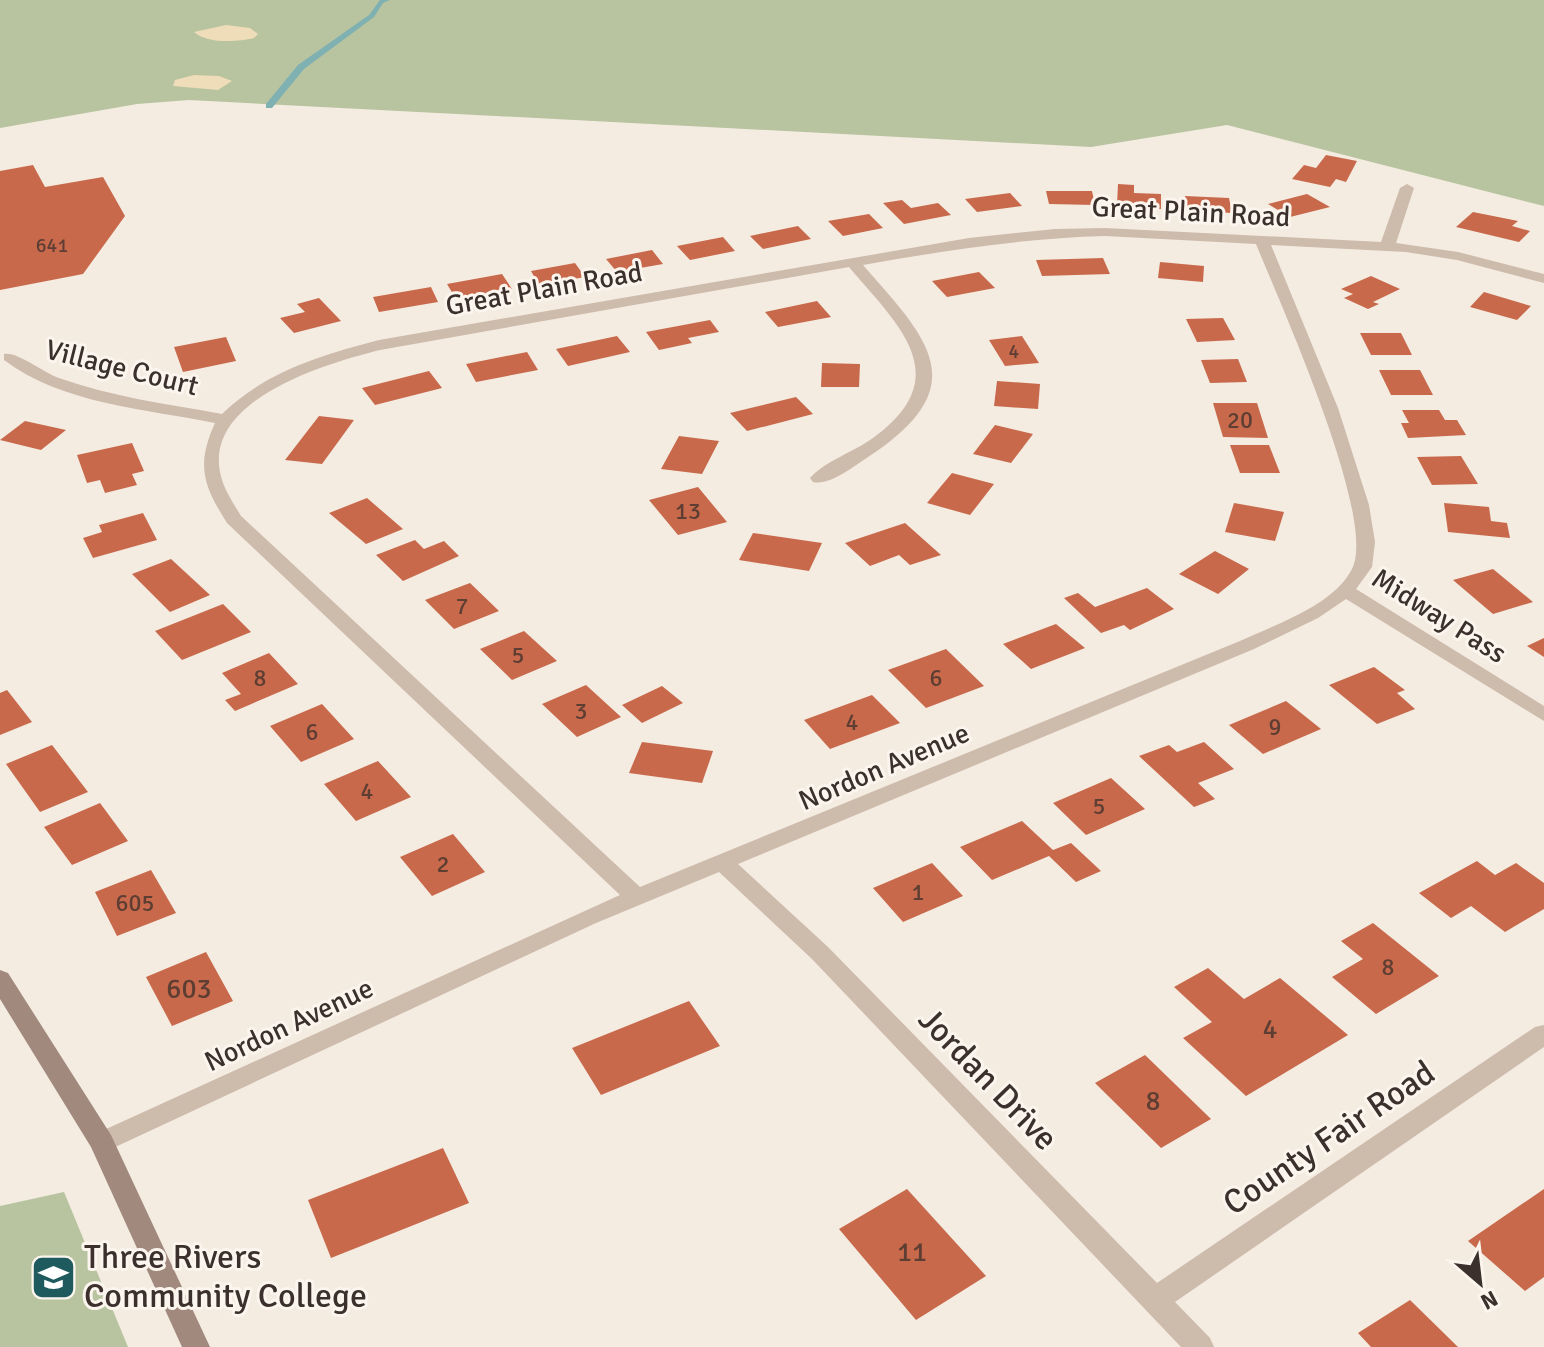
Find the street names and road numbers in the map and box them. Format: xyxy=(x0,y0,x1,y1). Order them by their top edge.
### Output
street label: Great Plain Road xyxy=(1091,190,1291,234)
street label: Great Plain Road xyxy=(443,255,645,323)
street label: Village Court xyxy=(42,333,202,403)
street label: Midway Pass xyxy=(1366,561,1512,671)
street label: Nordon Avenue xyxy=(794,716,974,818)
street label: Nordon Avenue xyxy=(199,971,379,1079)
street label: Jordan Drive xyxy=(910,999,1066,1159)
street label: County Fair Road xyxy=(1215,1052,1443,1224)

